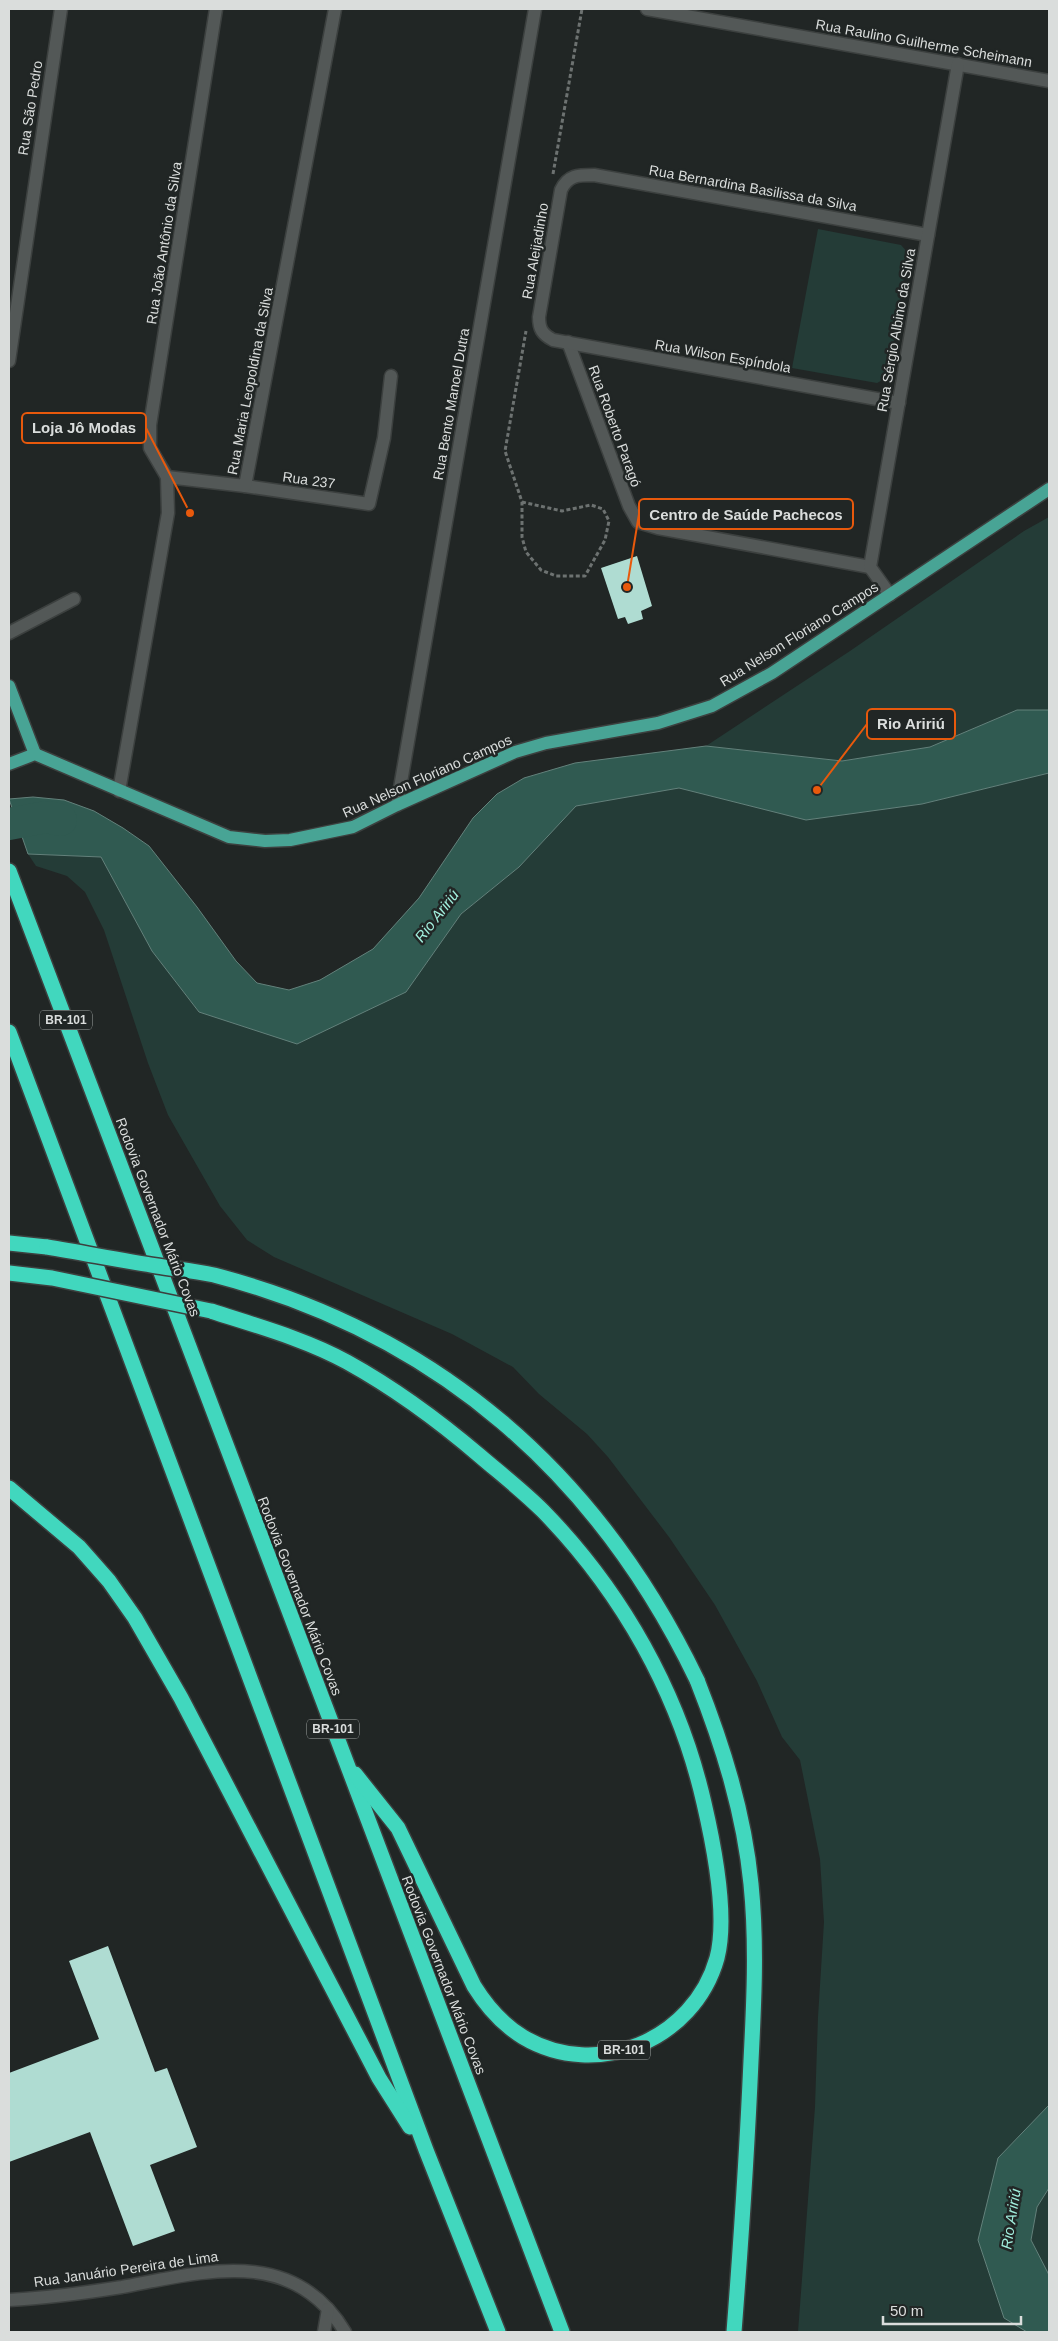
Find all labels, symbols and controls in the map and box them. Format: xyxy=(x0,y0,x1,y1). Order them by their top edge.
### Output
street label: Rua Raulino Guilherme Scheimann xyxy=(815,16,1033,70)
street label: Rua São Pedro xyxy=(15,59,45,157)
street label: Rua João Antônio da Silva xyxy=(143,160,185,325)
street label: Rua Bernardina Basilissa da Silva xyxy=(648,162,858,214)
street label: Rua Aleijadinho xyxy=(519,201,551,300)
street label: Rua Sérgio Albino da Silva xyxy=(874,247,918,413)
street label: Rua Maria Leopoldina da Silva xyxy=(224,286,276,476)
street label: Rua Bento Manoel Dutra xyxy=(430,327,472,481)
street label: Rua Wilson Espíndola xyxy=(654,336,792,376)
street label: Rua Roberto Paragó xyxy=(586,363,645,489)
callout: Loja Jô Modas xyxy=(22,413,146,443)
text: Loja Jô Modas xyxy=(32,419,136,436)
street label: Rua 237 xyxy=(282,468,337,492)
callout: Centro de Saúde Pachecos xyxy=(639,499,853,529)
text: Centro de Saúde Pachecos xyxy=(649,506,843,523)
street label: Rua Nelson Floriano Campos xyxy=(717,579,881,689)
callout: Rio Aririú xyxy=(867,709,955,739)
text: Rio Aririú xyxy=(877,715,945,732)
street label: Rua Nelson Floriano Campos xyxy=(340,731,514,821)
water label: Rio Aririú xyxy=(411,886,463,945)
road number: BR-101 xyxy=(40,1010,92,1030)
street label: Rodovia Governador Mário Covas xyxy=(113,1115,203,1319)
street label: Rodovia Governador Mário Covas xyxy=(255,1494,345,1698)
road number: BR-101 xyxy=(307,1720,359,1738)
street label: Rodovia Governador Mário Covas xyxy=(399,1873,489,2077)
road number: BR-101 xyxy=(598,2040,650,2060)
water label: Rio Aririú xyxy=(997,2187,1024,2250)
street label: Rua Januário Pereira de Lima xyxy=(33,2248,219,2290)
scale bar xyxy=(883,2294,1020,2326)
text: 50 m xyxy=(890,2302,923,2319)

